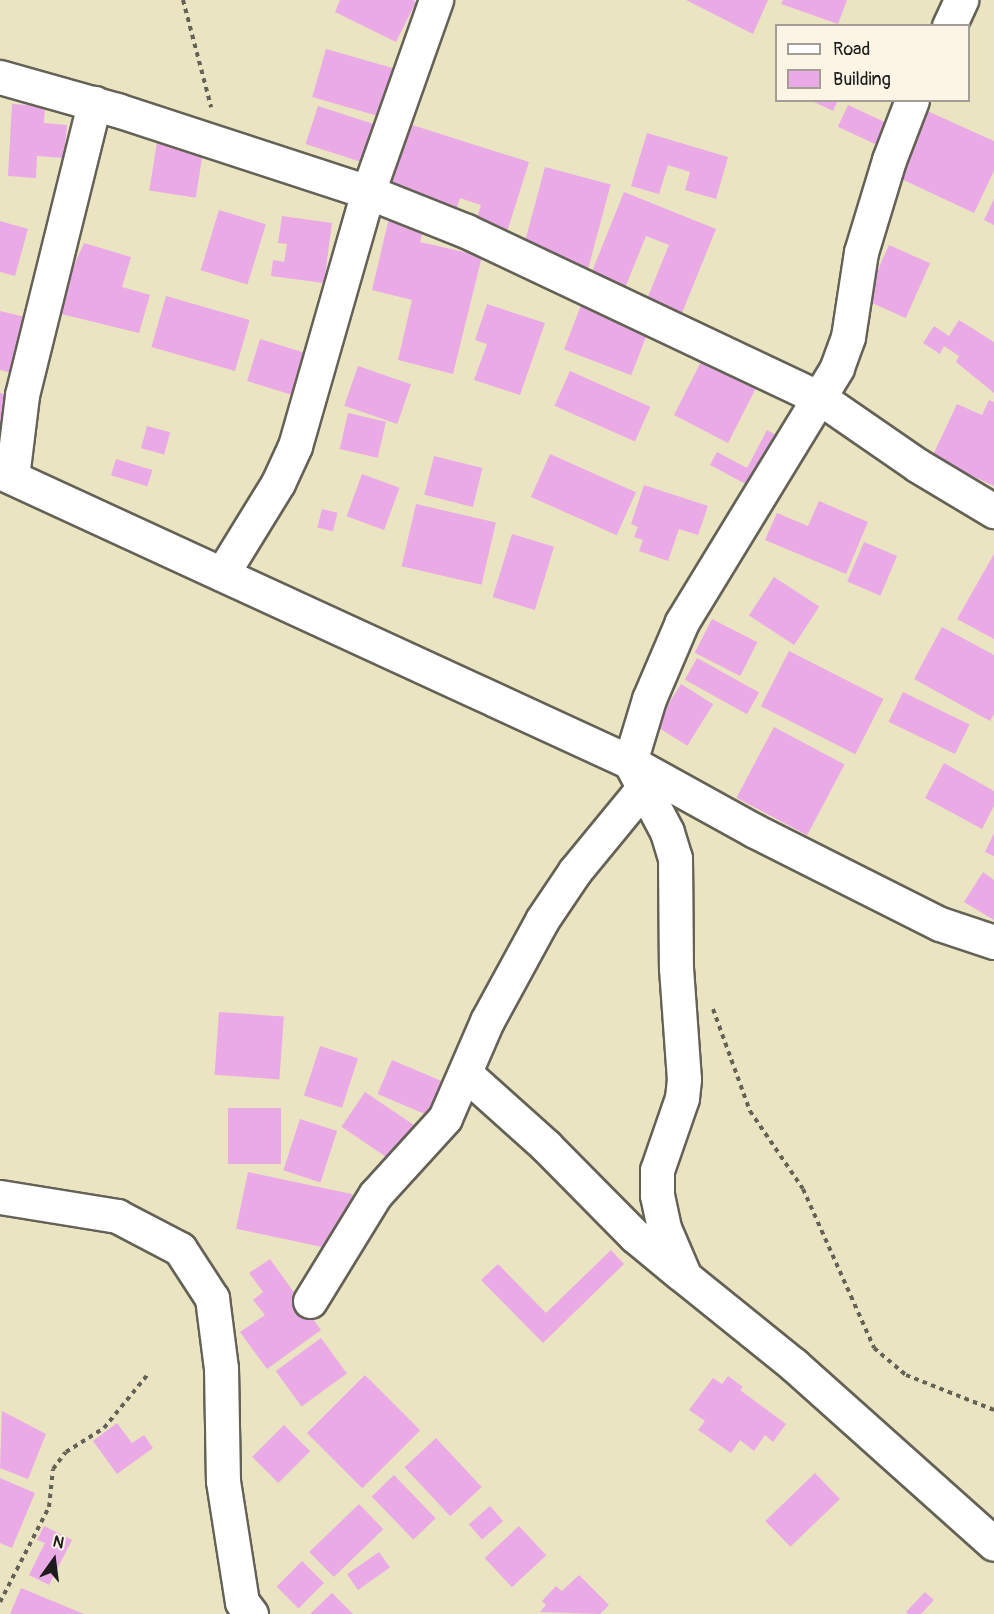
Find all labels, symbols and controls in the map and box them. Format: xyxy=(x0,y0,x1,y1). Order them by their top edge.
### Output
legend xyxy=(775,24,970,102)
text: Road xyxy=(833,38,870,61)
text: Building xyxy=(833,68,891,91)
north arrow xyxy=(24,1530,84,1590)
text: N xyxy=(51,1532,66,1554)

